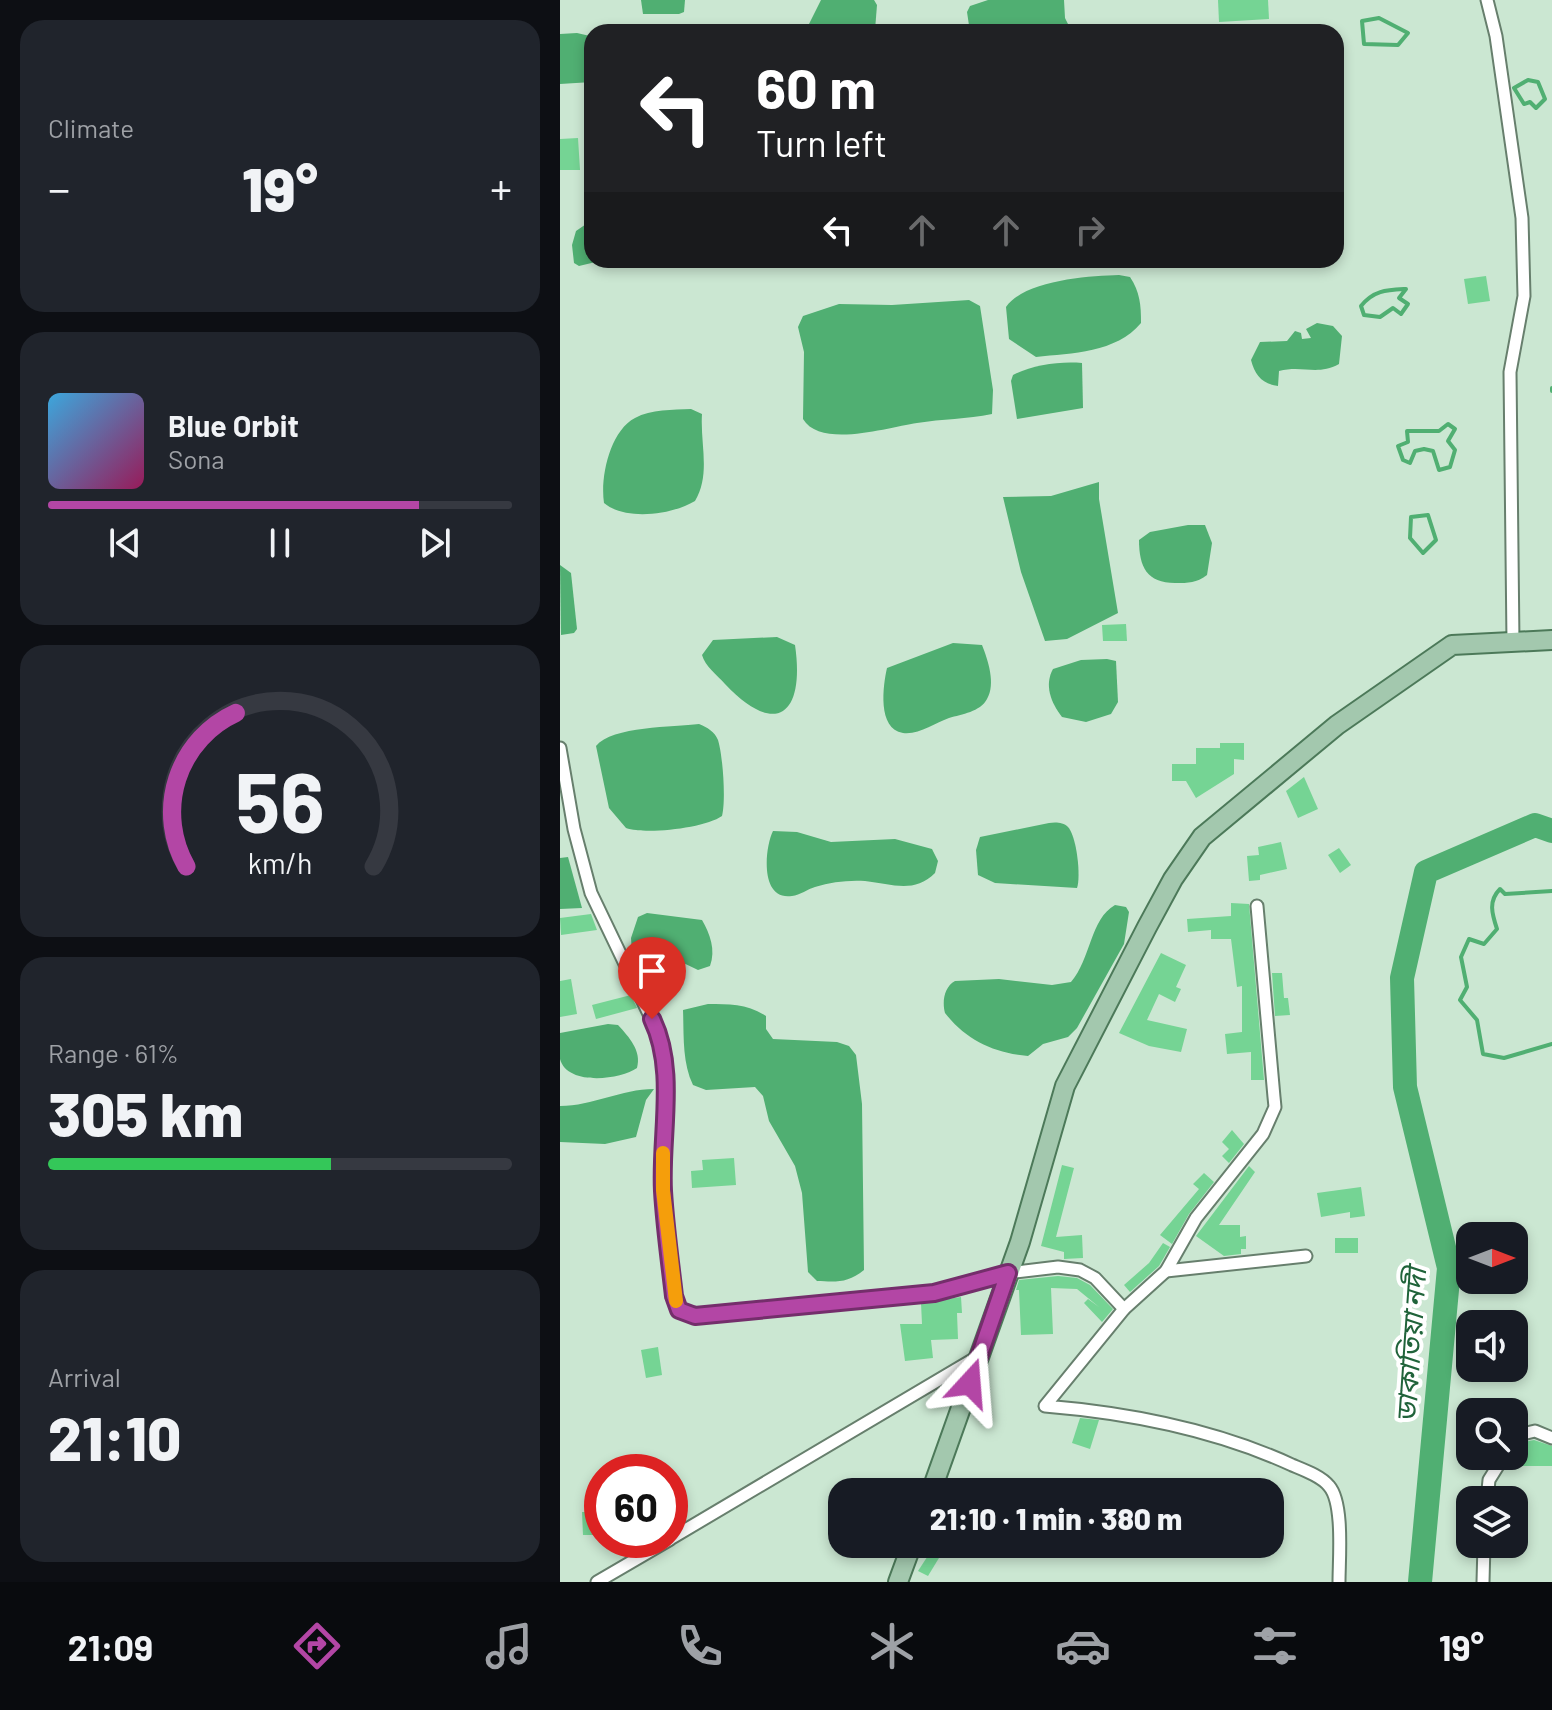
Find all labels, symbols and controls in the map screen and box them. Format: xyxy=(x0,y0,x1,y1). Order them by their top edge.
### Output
text: 60 m xyxy=(756,53,876,120)
icon: left xyxy=(624,56,728,160)
text: Climate xyxy=(48,112,134,143)
text: Turn left xyxy=(756,121,887,164)
text: 19° xyxy=(242,152,318,224)
text: − xyxy=(48,161,70,214)
text: + xyxy=(490,161,512,214)
icon: left xyxy=(816,208,860,252)
icon: ahead xyxy=(900,208,944,252)
icon: ahead xyxy=(984,208,1028,252)
icon: right xyxy=(1068,208,1112,252)
text: Blue Orbit xyxy=(168,407,299,443)
text: Sona xyxy=(168,443,225,474)
icon: previous xyxy=(103,521,147,565)
icon: pause xyxy=(258,521,302,565)
icon: next xyxy=(413,521,457,565)
text: 56 xyxy=(235,750,325,850)
text: km/h xyxy=(248,845,312,880)
pin xyxy=(618,937,686,1019)
icon: arrive xyxy=(630,949,674,993)
text: Range · 61% xyxy=(48,1037,179,1068)
text: 305 km xyxy=(48,1077,243,1149)
north arrow xyxy=(1456,1222,1528,1294)
map controls xyxy=(1456,1222,1528,1558)
water label: ডাকাতিয়া নদী xyxy=(1388,1261,1433,1423)
button: sound xyxy=(1456,1310,1528,1382)
position arrow xyxy=(928,1341,1012,1425)
text: Arrival xyxy=(48,1361,121,1392)
button: search xyxy=(1456,1398,1528,1470)
text: 21:10 xyxy=(48,1401,181,1473)
speed limit sign: 60 xyxy=(584,1454,688,1558)
button: layers xyxy=(1456,1486,1528,1558)
text: 21:10 · 1 min · 380 m xyxy=(930,1500,1182,1536)
icon: directions xyxy=(289,1618,345,1674)
icon: music xyxy=(481,1618,537,1674)
icon: phone xyxy=(672,1618,728,1674)
icon: climate xyxy=(864,1618,920,1674)
icon: car xyxy=(1055,1618,1111,1674)
icon: filters xyxy=(1247,1618,1303,1674)
text: 21:09 xyxy=(68,1625,153,1668)
text: 19° xyxy=(1439,1625,1484,1668)

